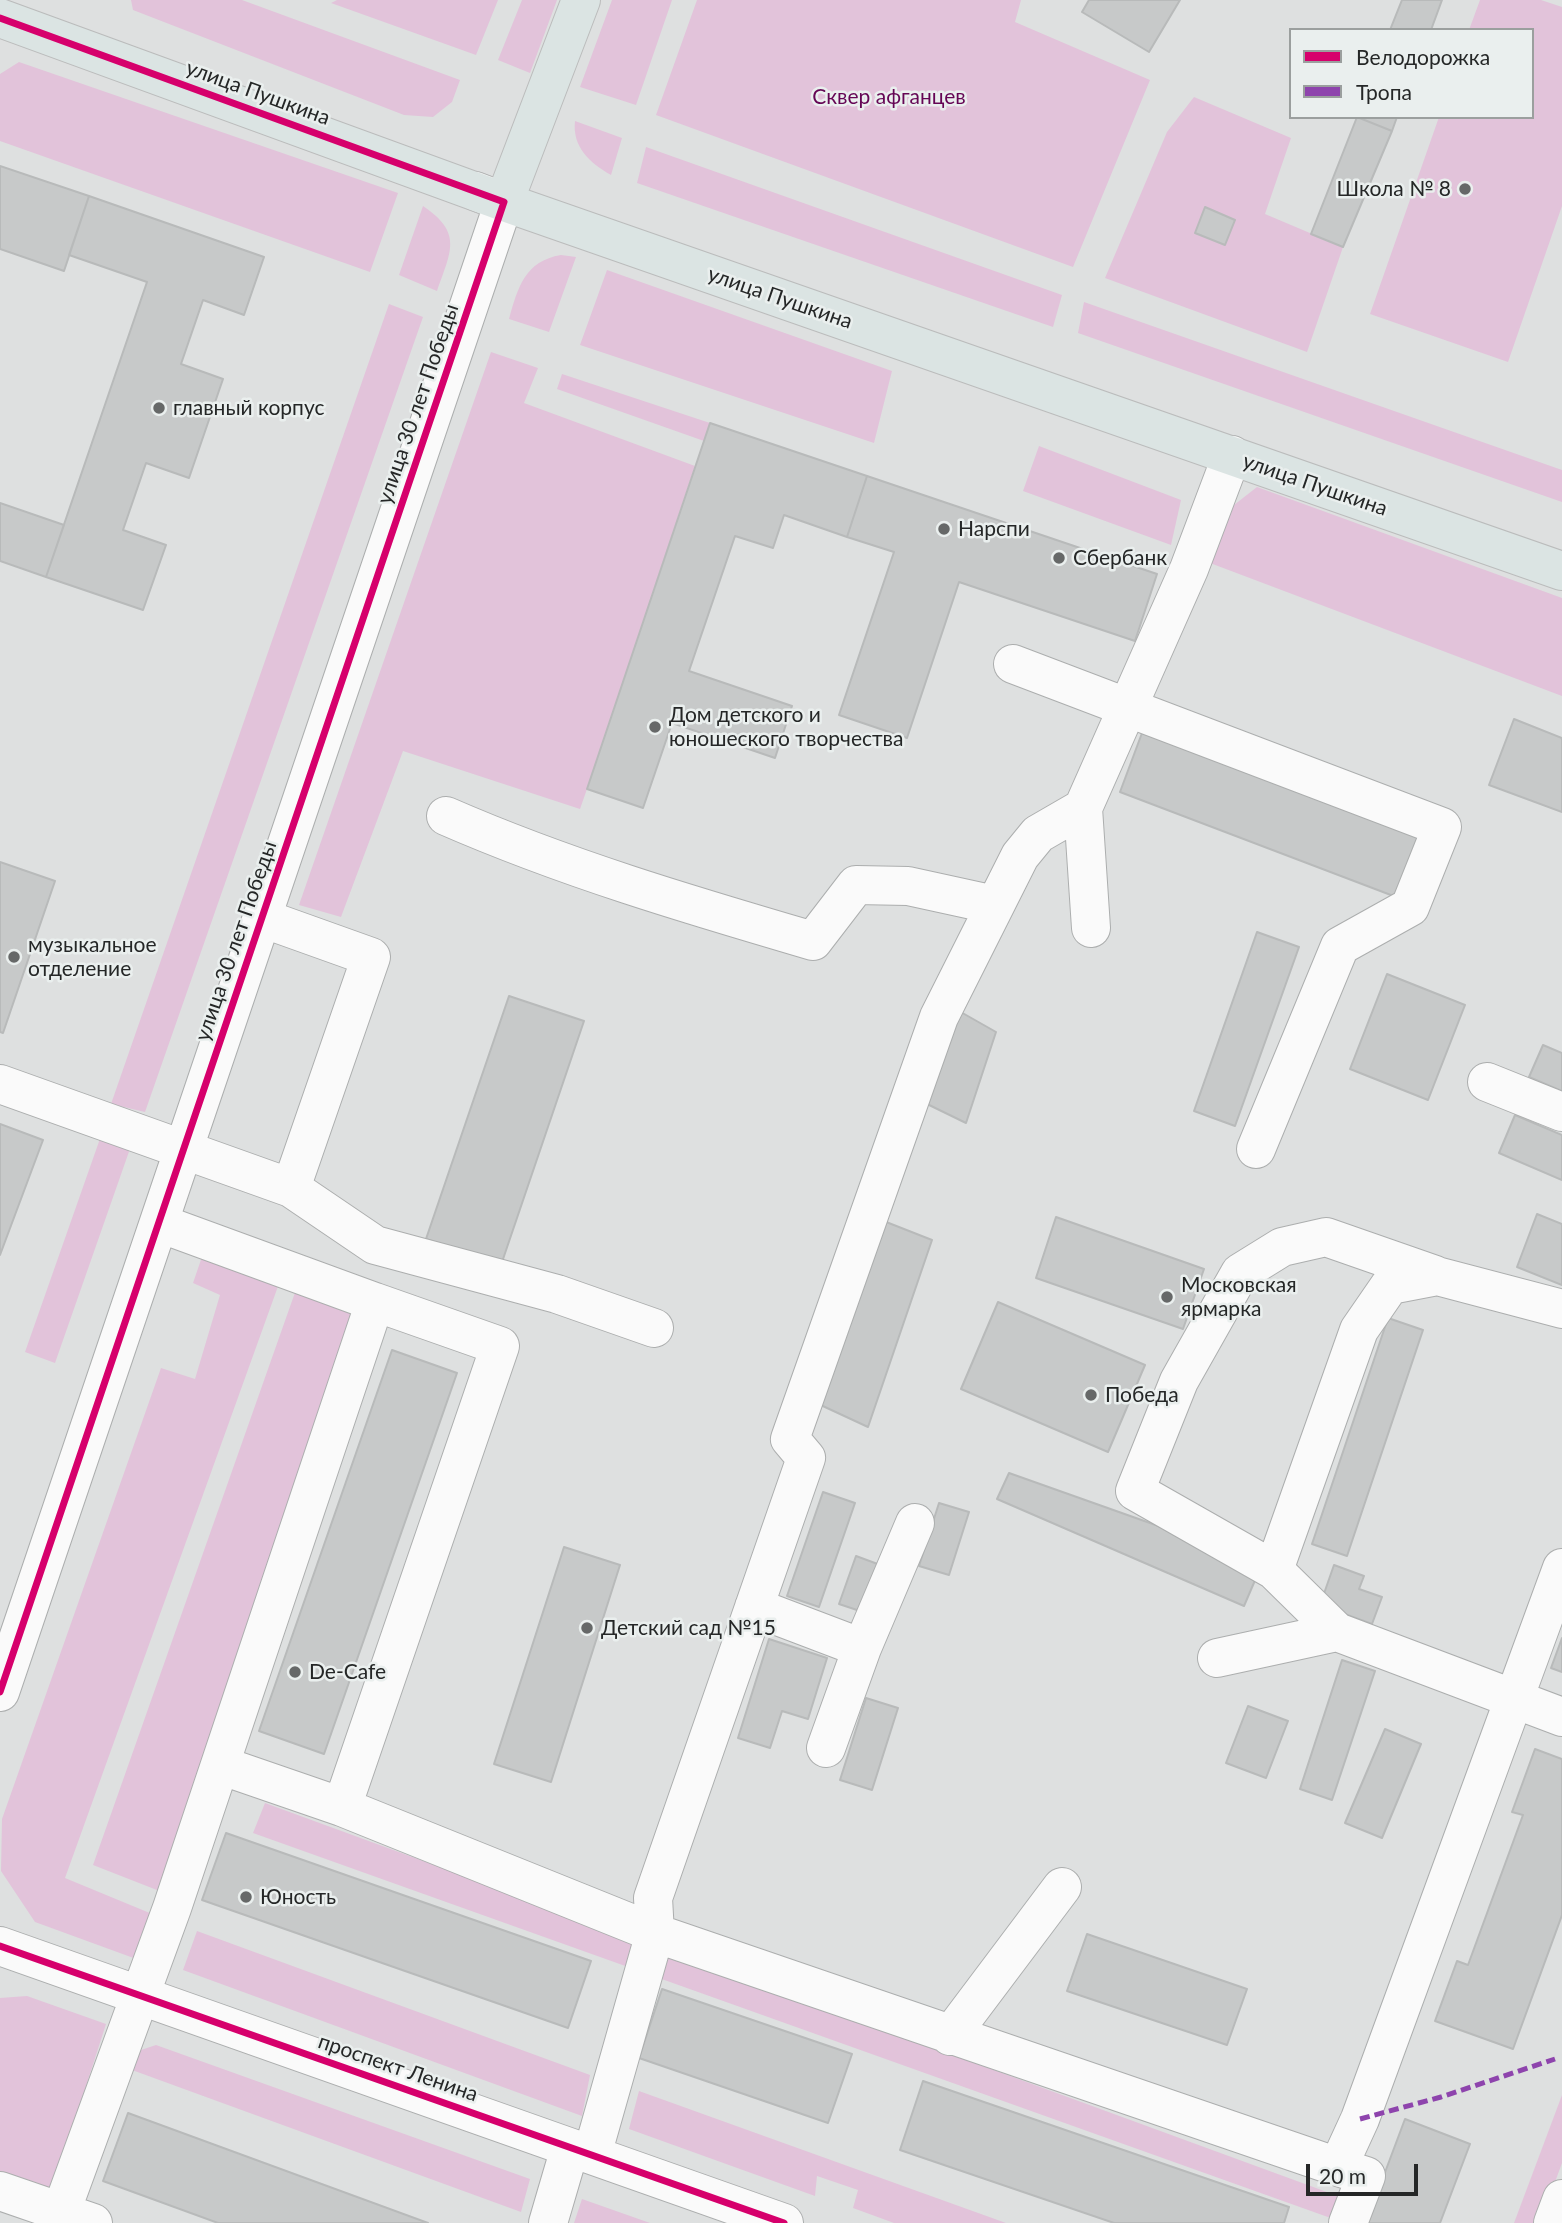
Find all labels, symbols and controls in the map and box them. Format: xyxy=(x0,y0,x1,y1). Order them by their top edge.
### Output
legend xyxy=(1289,28,1534,119)
text: Велодорожка xyxy=(1356,44,1490,69)
street label: улица Пушкина xyxy=(183,55,333,131)
text: Тропа xyxy=(1356,79,1412,104)
park label: Сквер афганцев xyxy=(812,84,966,110)
place label: Школа № 8 xyxy=(1337,176,1451,202)
marker: Школа № 8 xyxy=(1457,181,1473,197)
street label: улица Пушкина xyxy=(704,261,856,335)
street label: улица 30 лет Победы xyxy=(372,301,464,507)
place label: главный корпус xyxy=(173,395,324,421)
marker: главный корпус xyxy=(151,400,167,416)
street label: улица Пушкина xyxy=(1239,448,1391,522)
place label: Нарспи xyxy=(958,516,1030,542)
marker: Нарспи xyxy=(936,521,952,537)
place label: Сбербанк xyxy=(1073,545,1167,571)
marker: Сбербанк xyxy=(1051,550,1067,566)
place label: Дом детского и юношеского творчества xyxy=(669,702,903,752)
marker: Дом детского и юношеского творчества xyxy=(647,719,663,735)
street label: улица 30 лет Победы xyxy=(190,838,282,1044)
place label: музыкальное отделение xyxy=(28,932,157,982)
marker: музыкальное отделение xyxy=(6,949,22,965)
place label: Московская ярмарка xyxy=(1181,1272,1297,1322)
marker: Московская ярмарка xyxy=(1159,1289,1175,1305)
place label: Победа xyxy=(1105,1382,1179,1408)
marker: Победа xyxy=(1083,1387,1099,1403)
place label: Детский сад №15 xyxy=(601,1615,776,1641)
marker: Детский сад №15 xyxy=(579,1620,595,1636)
place label: De-Cafe xyxy=(309,1659,386,1685)
marker: De-Cafe xyxy=(287,1664,303,1680)
place label: Юность xyxy=(260,1884,336,1910)
marker: Юность xyxy=(238,1889,254,1905)
street label: проспект Ленина xyxy=(315,2029,481,2107)
scale bar xyxy=(1310,2150,1422,2194)
text: 20 m xyxy=(1319,2163,1366,2188)

